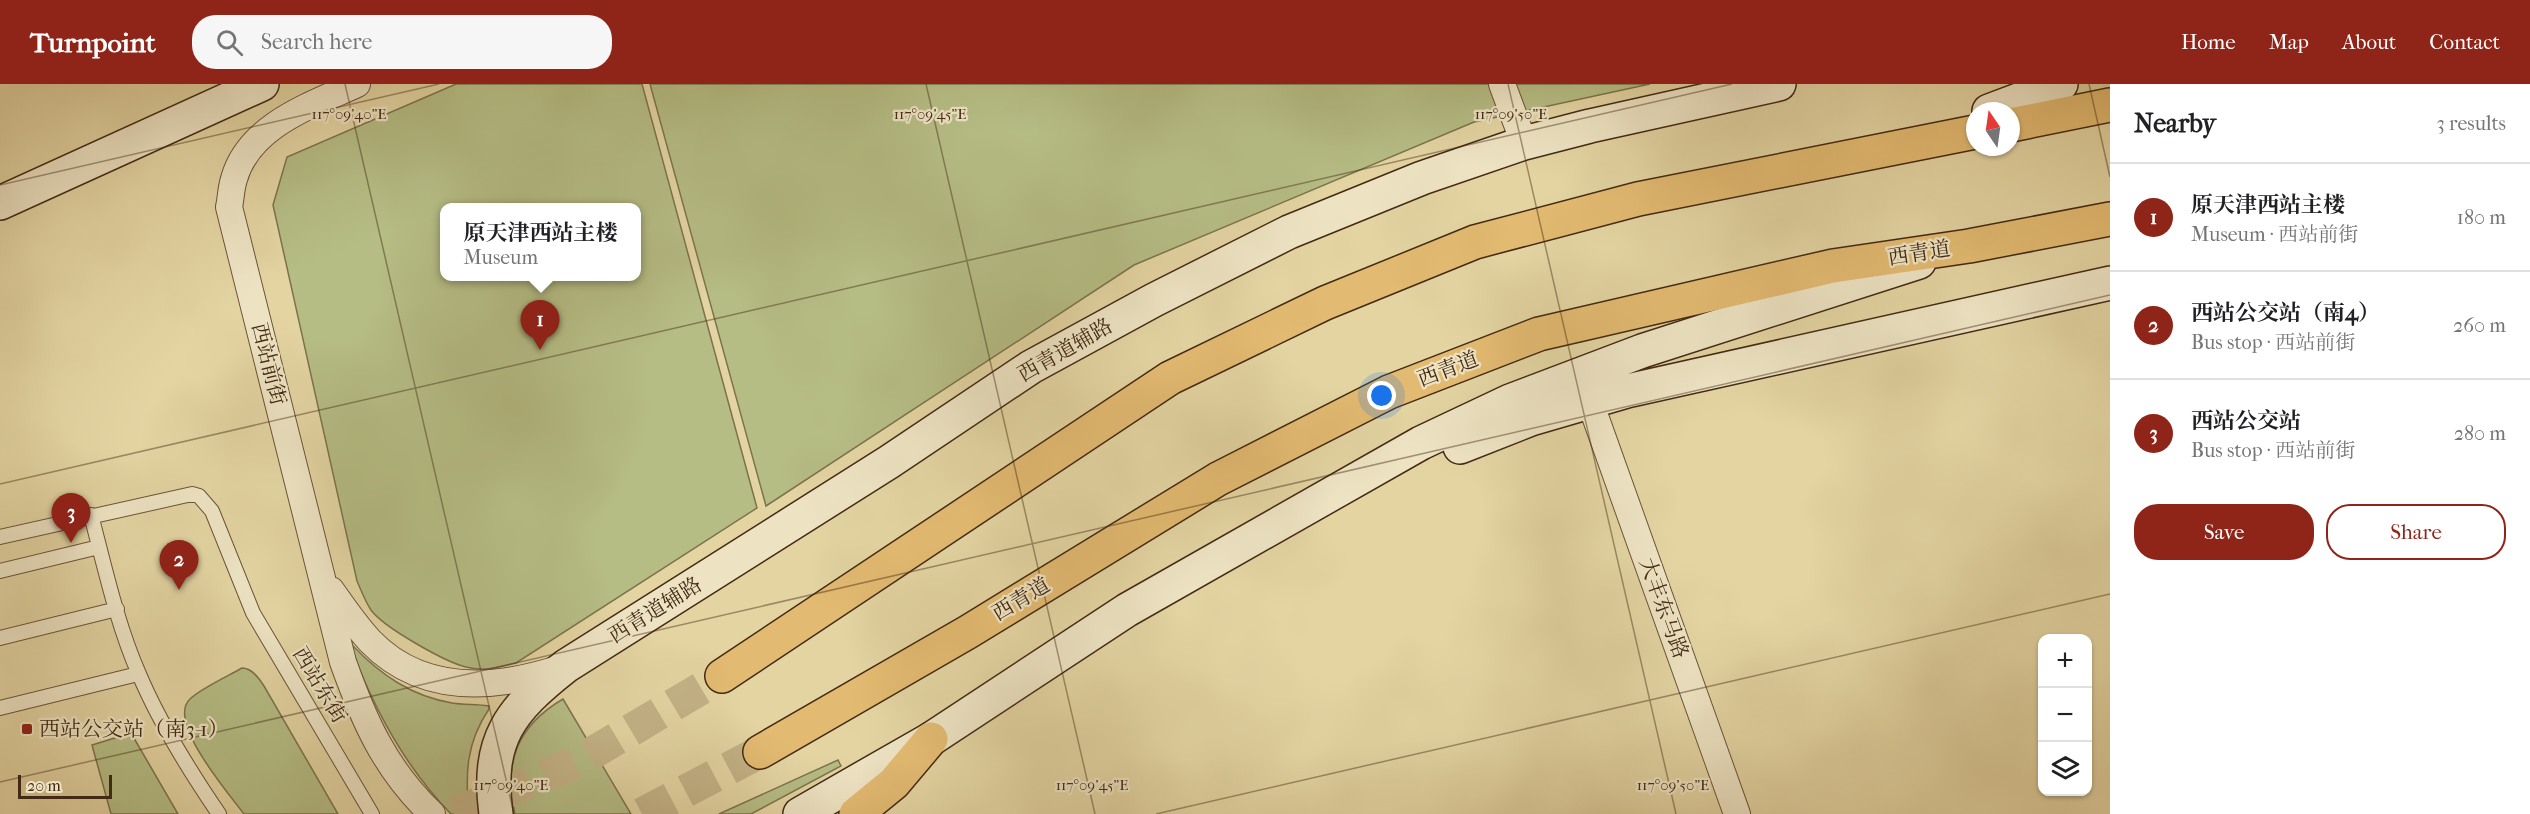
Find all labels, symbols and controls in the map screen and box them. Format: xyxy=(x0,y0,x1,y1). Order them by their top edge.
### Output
search box xyxy=(192,15,612,69)
text: Turnpoint xyxy=(30,26,156,59)
icon: search xyxy=(213,26,246,59)
text: Search here xyxy=(261,29,372,55)
text: Home xyxy=(2181,30,2236,54)
text: Map xyxy=(2269,30,2309,54)
text: About xyxy=(2342,30,2396,54)
text: Contact xyxy=(2429,30,2500,54)
north arrow xyxy=(1966,102,2020,156)
text: 117°09'40"E xyxy=(312,105,386,123)
text: 117°09'45"E xyxy=(894,105,966,123)
text: 117°09'50"E xyxy=(1475,105,1547,123)
text: Nearby xyxy=(2134,108,2216,139)
text: 3 results xyxy=(2437,112,2506,135)
text: 原天津西站主楼 xyxy=(2191,192,2345,218)
popup xyxy=(440,203,641,281)
text: 1 xyxy=(2150,206,2157,229)
text: 180 m xyxy=(2457,206,2506,229)
text: 原天津西站主楼 xyxy=(463,220,618,246)
text: Museum · 西站前街 xyxy=(2191,223,2358,246)
street label: 西青道 xyxy=(1886,236,1952,270)
text: Museum xyxy=(463,246,538,269)
pin: 1 xyxy=(520,300,560,350)
text: 西站公交站（南4） xyxy=(2191,300,2380,326)
street label: 西青道辅路 xyxy=(1014,313,1116,387)
text: 2 xyxy=(2148,314,2159,337)
text: 260 m xyxy=(2453,314,2506,337)
street label: 西站前街 xyxy=(247,320,291,408)
text: Bus stop · 西站前街 xyxy=(2191,331,2355,354)
street label: 西青道 xyxy=(1414,347,1482,391)
your location xyxy=(1367,381,1396,410)
text: 西站公交站 xyxy=(2191,408,2301,434)
text: 3 xyxy=(2149,422,2158,445)
text: 280 m xyxy=(2454,422,2506,445)
text: Bus stop · 西站前街 xyxy=(2191,439,2355,462)
pin: 3 xyxy=(52,494,90,543)
button: Save xyxy=(2134,504,2314,560)
button: Share xyxy=(2326,504,2506,560)
pin: 2 xyxy=(160,540,198,590)
street label: 大丰东马路 xyxy=(1635,555,1693,661)
street label: 西青道辅路 xyxy=(604,572,706,648)
street label: 西青道 xyxy=(988,572,1054,626)
map controls xyxy=(2038,634,2092,796)
button: + xyxy=(2038,634,2092,688)
street label: 西站东街 xyxy=(288,643,352,727)
button: − xyxy=(2038,688,2092,742)
place label: 西站公交站（南3-1） xyxy=(39,717,229,741)
marker: 西站公交站（南3-1） xyxy=(20,722,34,736)
button: layers xyxy=(2038,742,2092,796)
scale bar xyxy=(18,772,112,800)
text: 20 m xyxy=(27,776,61,795)
text: 117°09'40"E xyxy=(474,776,548,794)
text: 117°09'45"E xyxy=(1056,776,1128,794)
text: 117°09'50"E xyxy=(1637,776,1709,794)

